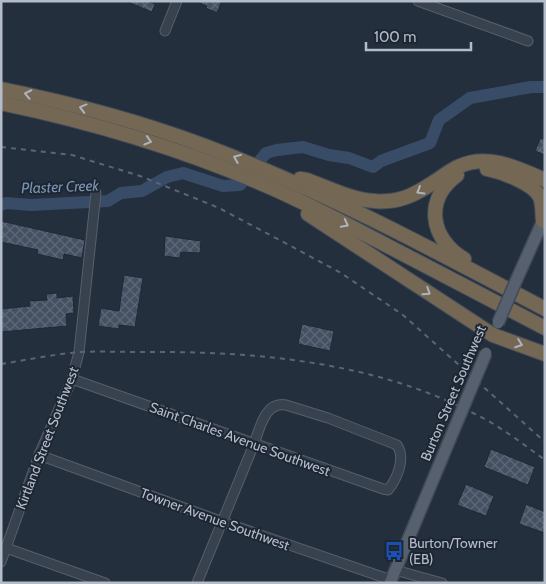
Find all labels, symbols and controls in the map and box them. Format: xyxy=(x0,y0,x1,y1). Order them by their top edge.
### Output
scale bar xyxy=(366,20,471,52)
text: 100 m xyxy=(374,28,416,46)
one-way arrow xyxy=(24,90,32,100)
one-way arrow xyxy=(79,103,87,113)
one-way arrow xyxy=(144,135,152,145)
one-way arrow xyxy=(233,154,242,165)
water label: Plaster Creek xyxy=(21,177,100,197)
one-way arrow xyxy=(416,184,425,194)
one-way arrow xyxy=(340,218,349,228)
one-way arrow xyxy=(421,286,430,295)
street label: Burton Street Southwest xyxy=(416,322,490,464)
one-way arrow xyxy=(515,338,523,348)
street label: Kirtland Street Southwest xyxy=(11,364,83,512)
street label: Saint Charles Avenue Southwest xyxy=(147,398,333,480)
street label: Towner Avenue Southwest xyxy=(138,484,292,554)
place label: Burton/Towner (EB) xyxy=(409,534,498,568)
bus stop icon: Burton/Towner (EB) xyxy=(383,540,405,562)

